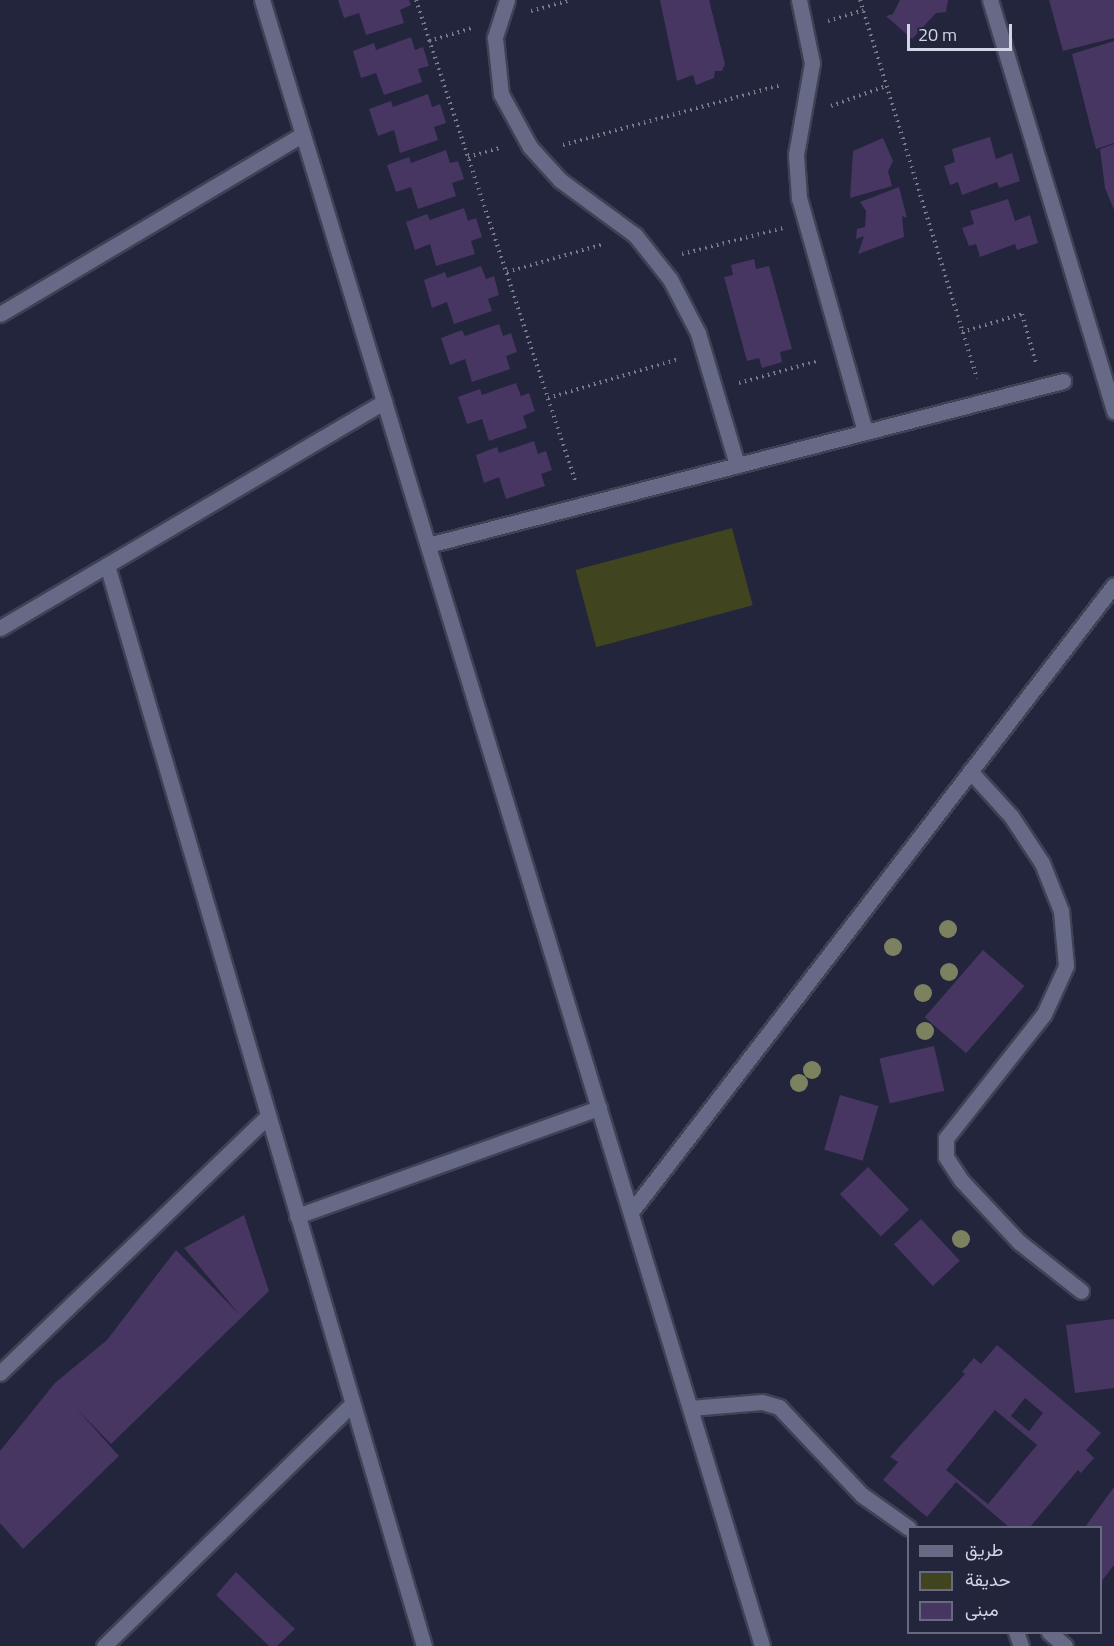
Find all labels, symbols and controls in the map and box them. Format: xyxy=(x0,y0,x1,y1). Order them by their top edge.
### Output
scale bar xyxy=(910,12,1015,50)
text: 20 m xyxy=(918,21,957,48)
legend xyxy=(907,1526,1102,1634)
text: طريق xyxy=(965,1536,1003,1563)
text: حديقة xyxy=(965,1566,1011,1593)
text: مبنى xyxy=(965,1596,999,1623)

